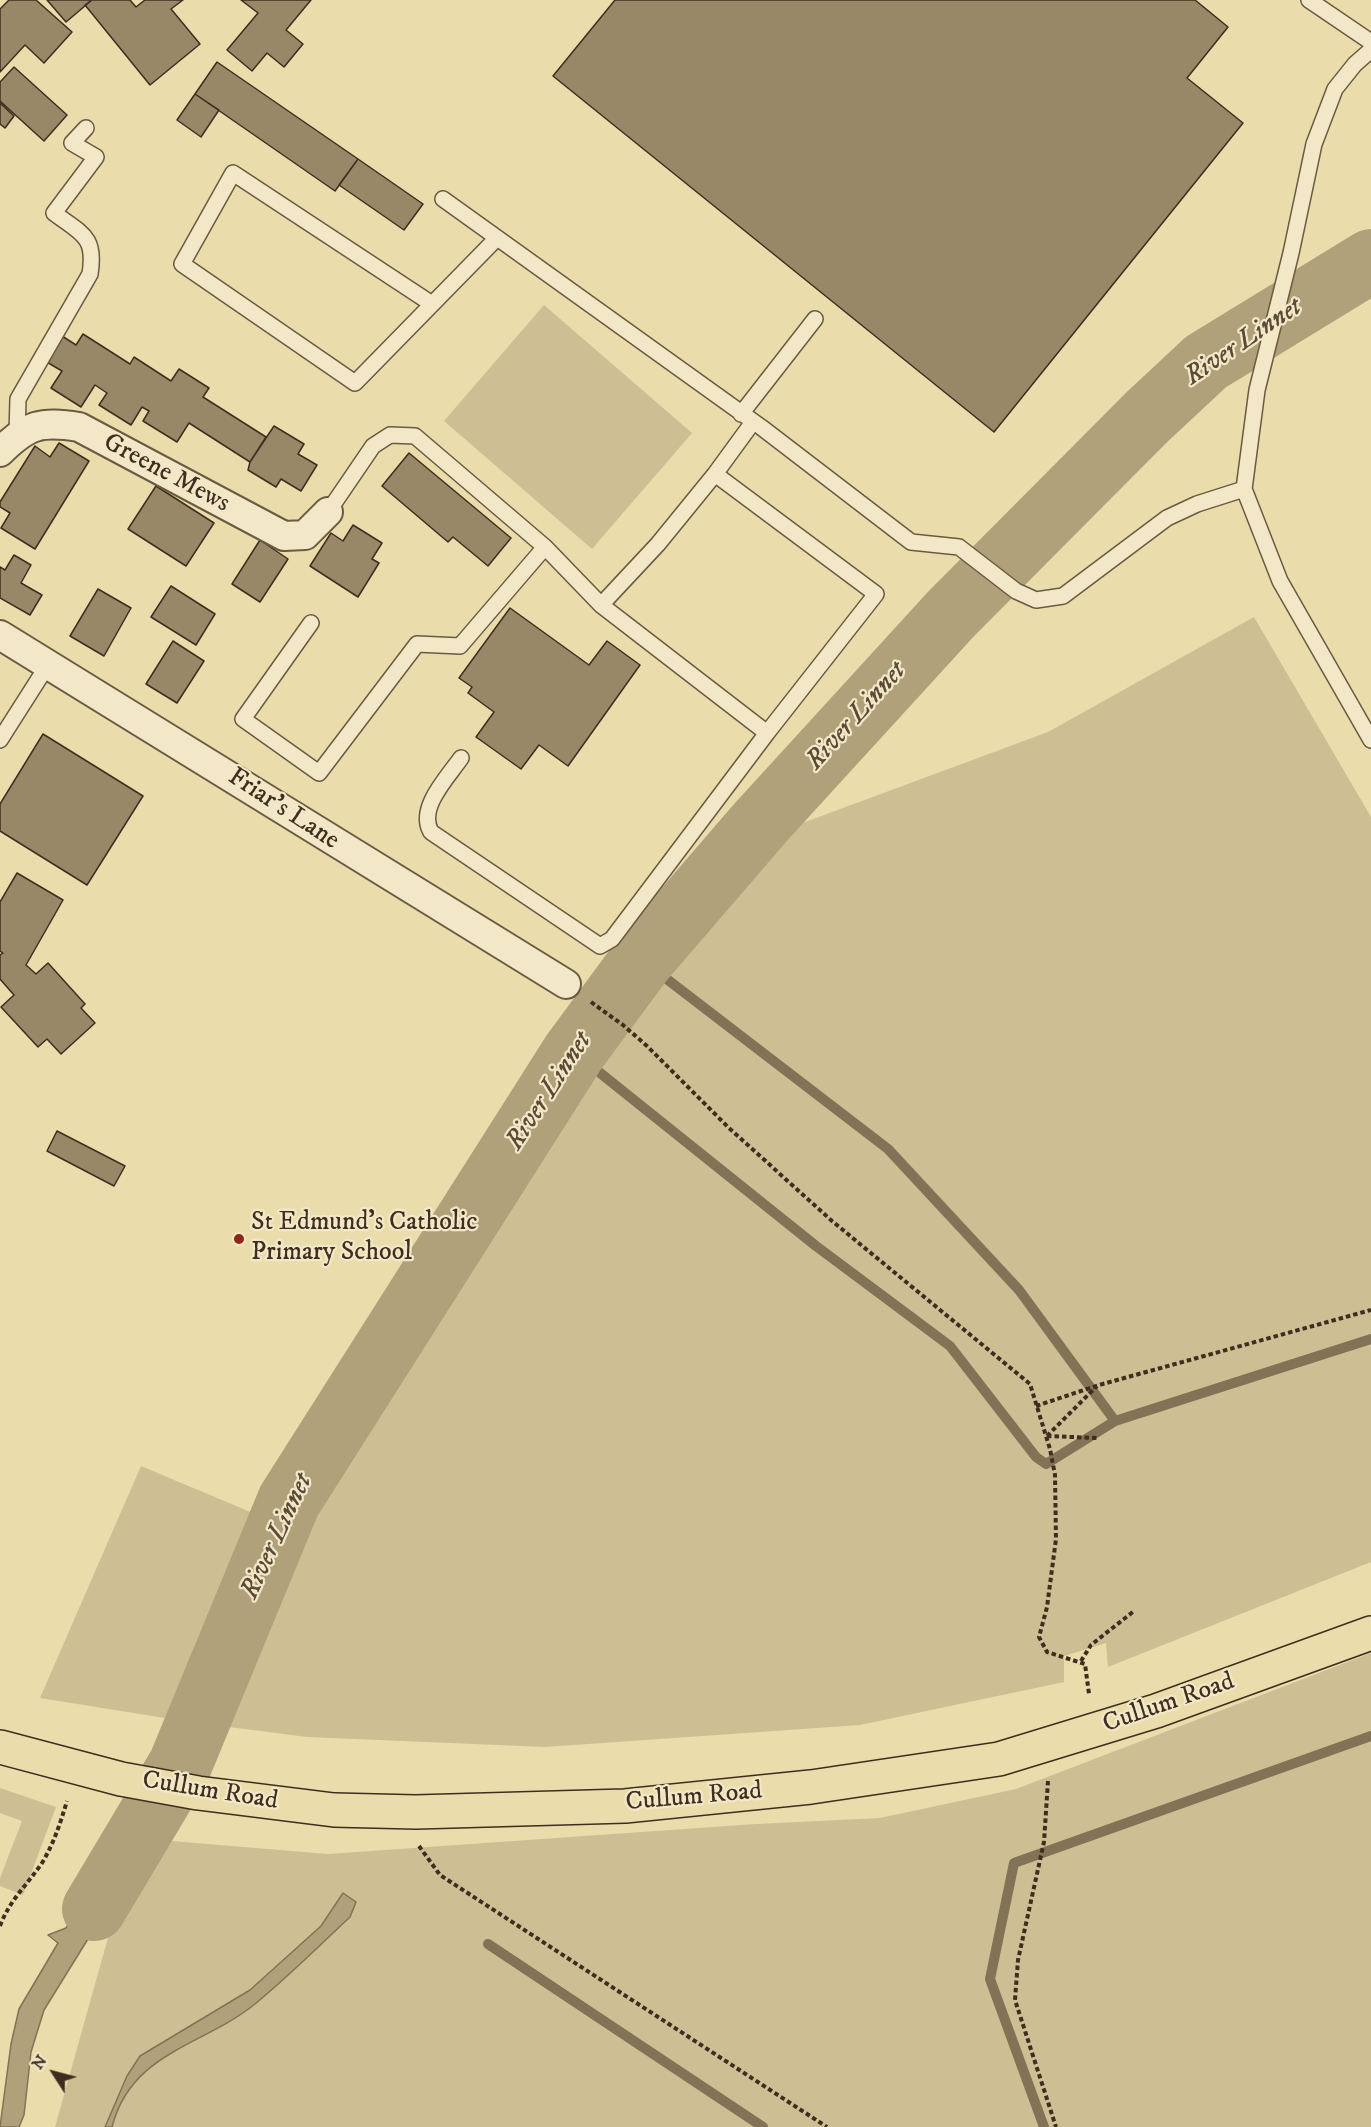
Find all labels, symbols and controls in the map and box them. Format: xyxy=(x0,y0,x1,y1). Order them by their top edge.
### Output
water label: River Linnet xyxy=(1179,292,1309,394)
street label: Greene Mews xyxy=(97,428,235,520)
water label: River Linnet xyxy=(800,656,914,778)
street label: Friar's Lane xyxy=(222,763,344,857)
water label: River Linnet xyxy=(500,1027,600,1157)
place label: St Edmund's Catholic Primary School xyxy=(251,1208,477,1270)
marker: St Edmund's Catholic Primary School xyxy=(232,1232,246,1246)
water label: River Linnet xyxy=(235,1469,321,1605)
street label: Cullum Road xyxy=(1099,1667,1239,1741)
street label: Cullum Road xyxy=(140,1766,280,1818)
street label: Cullum Road xyxy=(624,1776,764,1820)
north arrow xyxy=(24,2043,84,2103)
text: N xyxy=(27,2051,51,2074)

